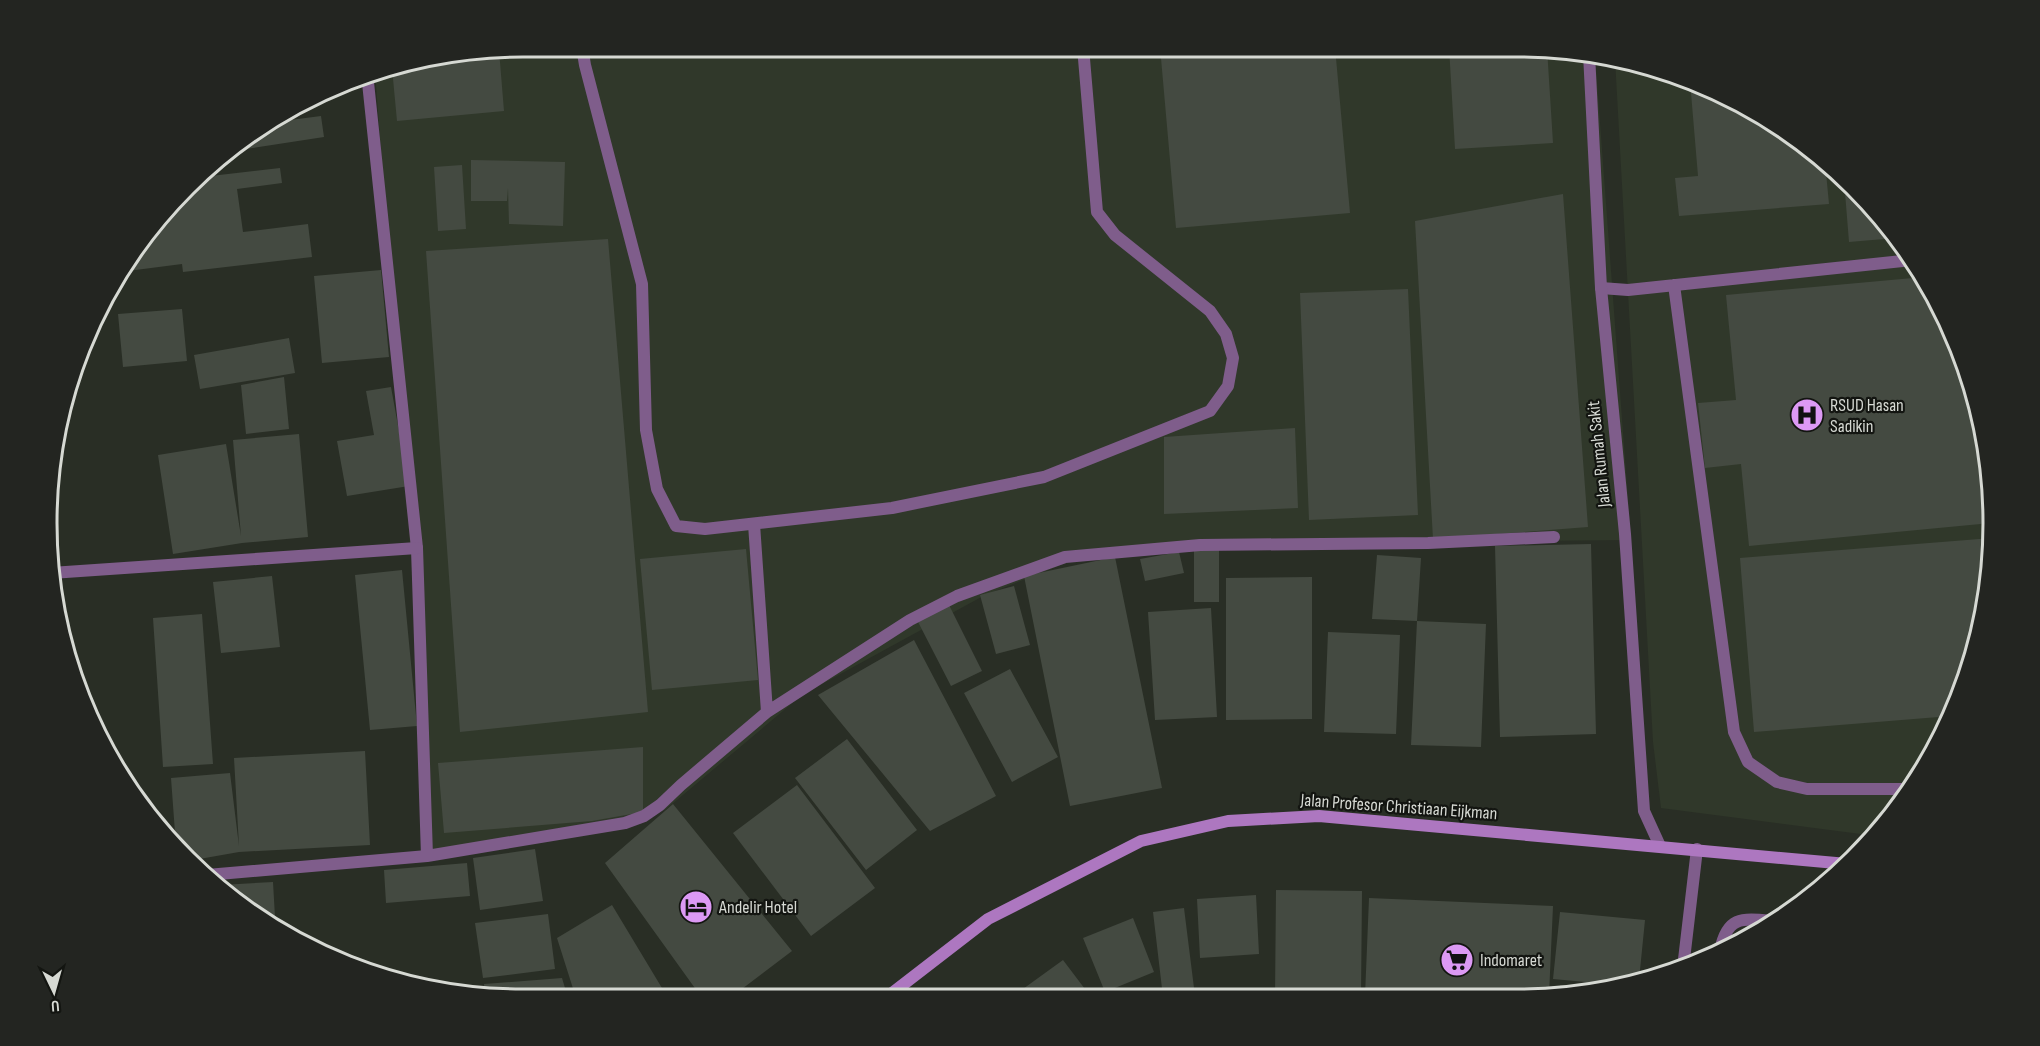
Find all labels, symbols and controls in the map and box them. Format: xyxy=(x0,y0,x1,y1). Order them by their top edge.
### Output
place label: RSUD Hasan Sadikin xyxy=(1830,395,1904,437)
hospital icon: RSUD Hasan Sadikin xyxy=(1789,397,1825,433)
street label: Jalan Rumah Sakit xyxy=(1583,399,1615,509)
street label: Jalan Profesor Christiaan Eijkman xyxy=(1299,790,1498,824)
hotel icon: Andelir Hotel xyxy=(678,889,714,925)
place label: Andelir Hotel xyxy=(718,897,797,918)
supermarket icon: Indomaret xyxy=(1439,942,1475,978)
place label: Indomaret xyxy=(1480,950,1543,971)
north arrow xyxy=(24,962,84,1022)
text: U xyxy=(50,996,60,1015)

